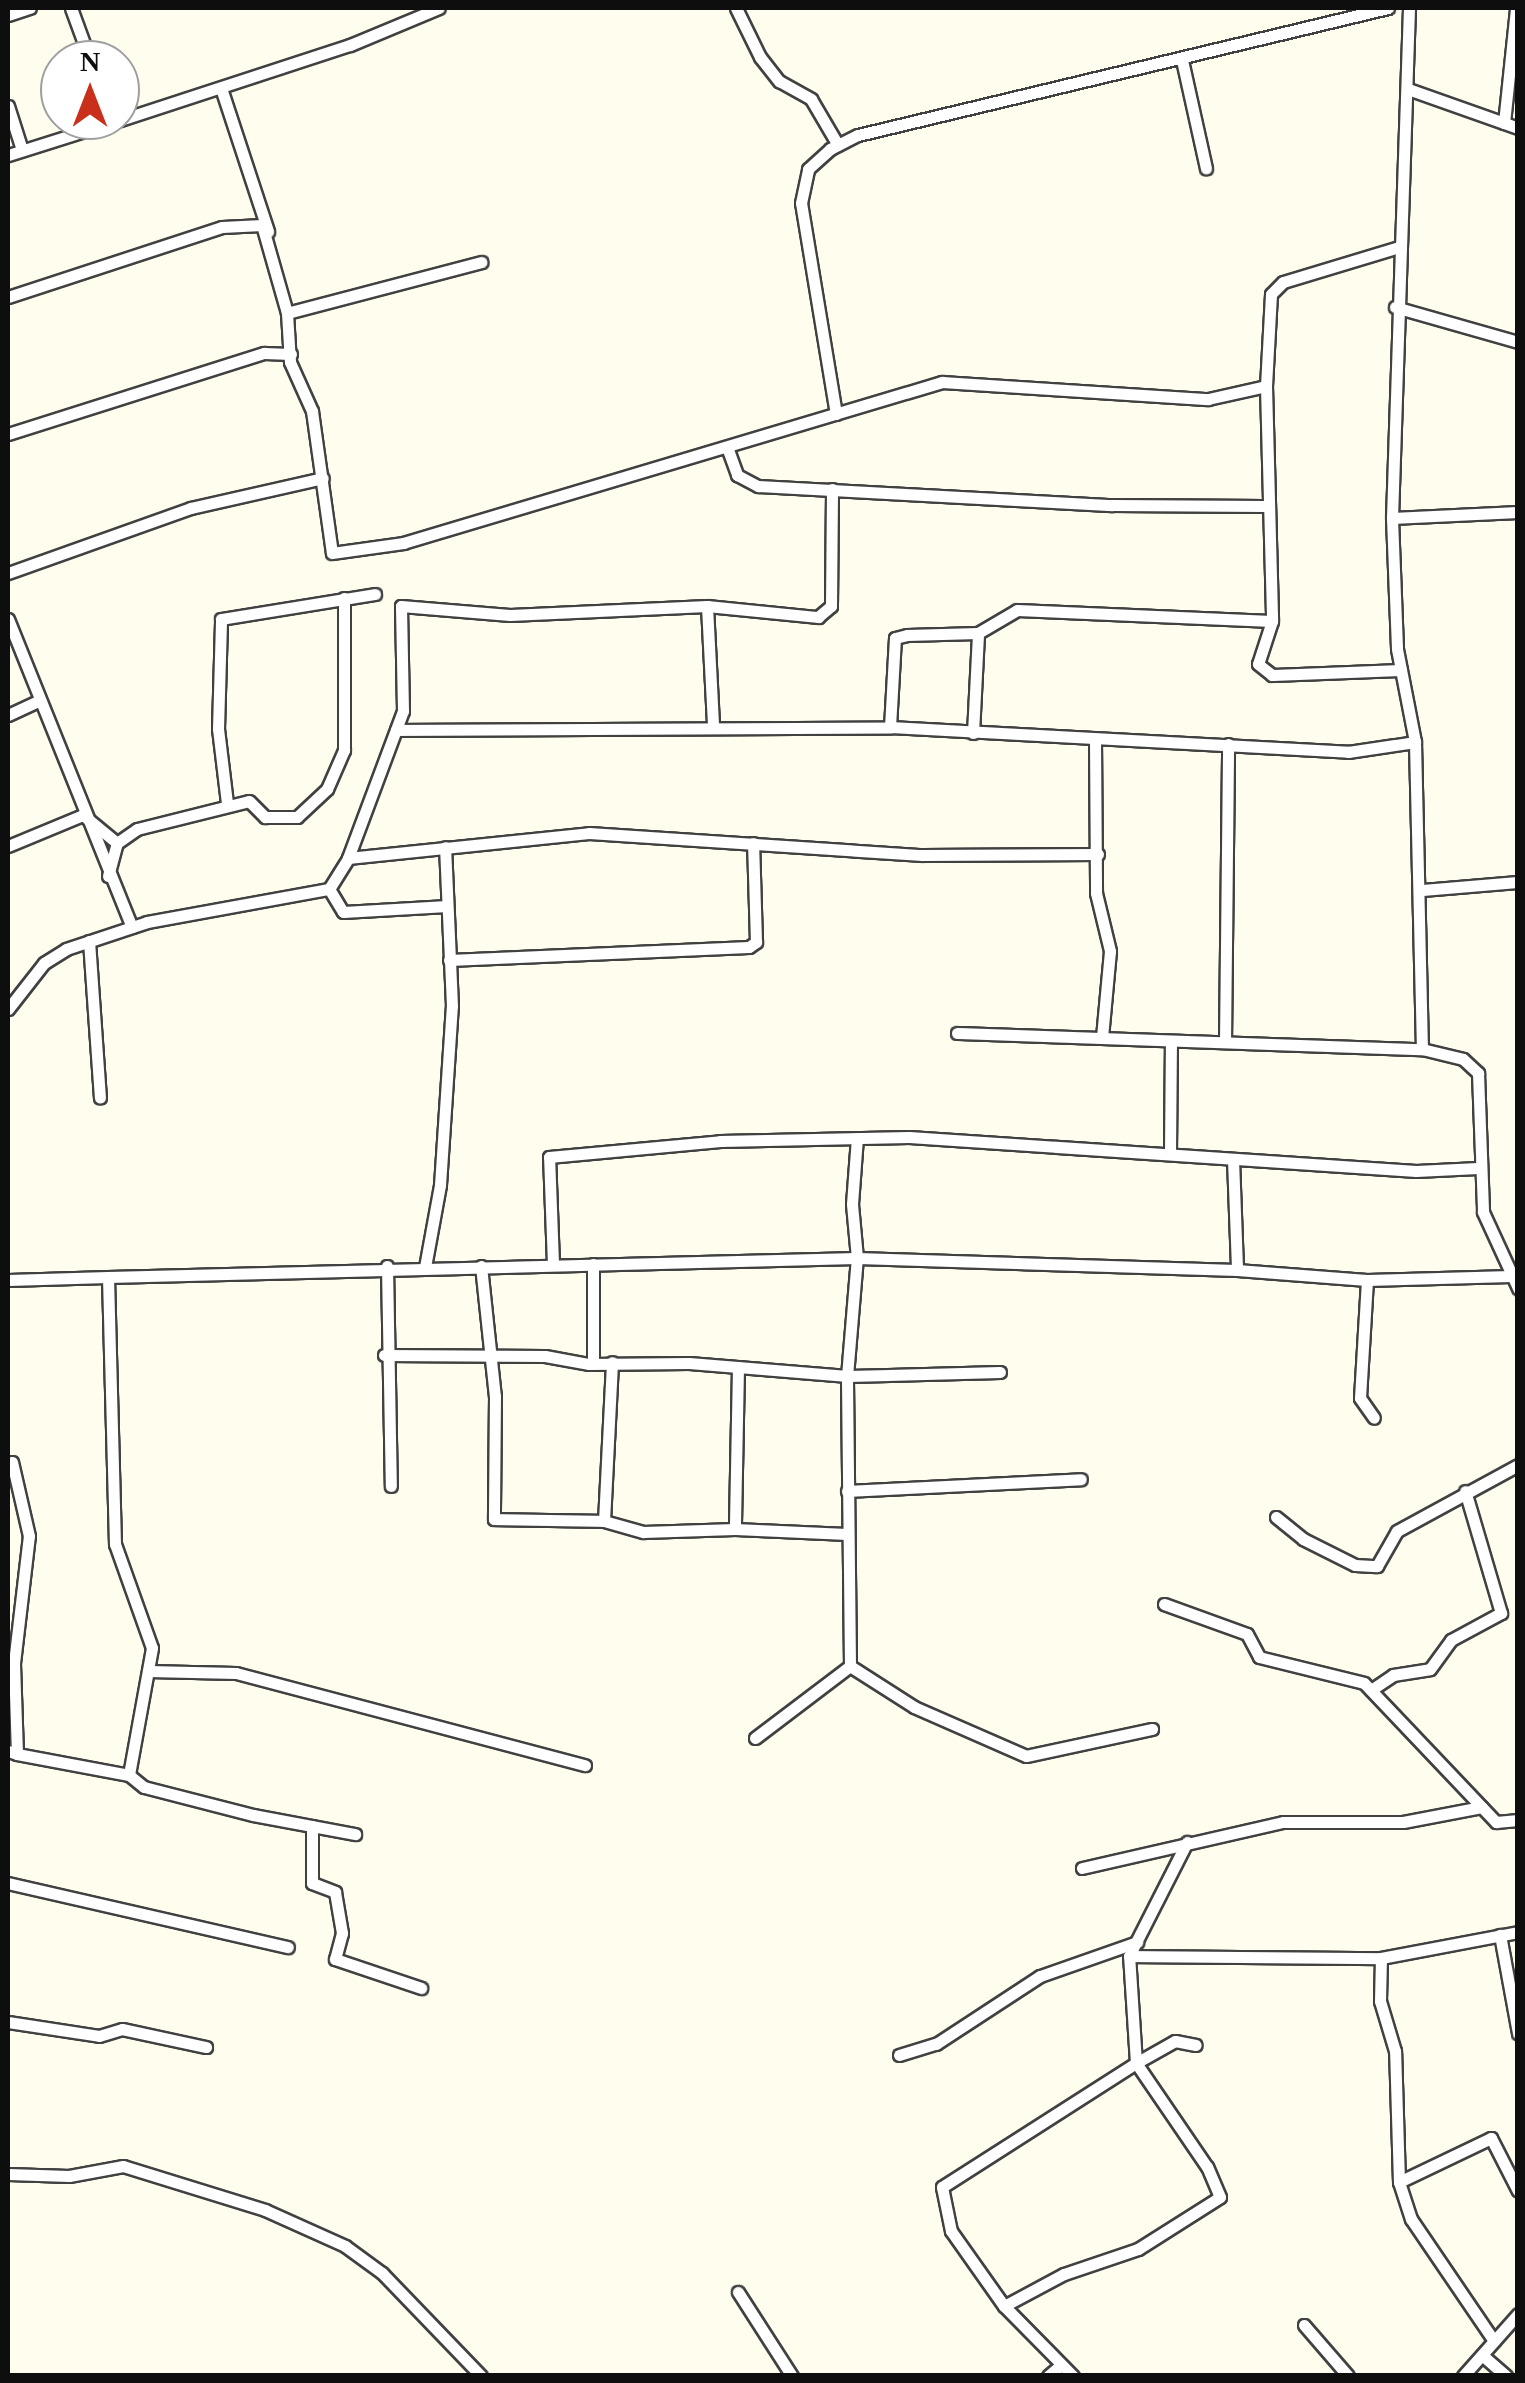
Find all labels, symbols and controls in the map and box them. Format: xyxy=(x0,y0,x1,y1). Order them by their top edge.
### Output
north arrow xyxy=(40,40,140,140)
text: N xyxy=(80,46,100,77)

